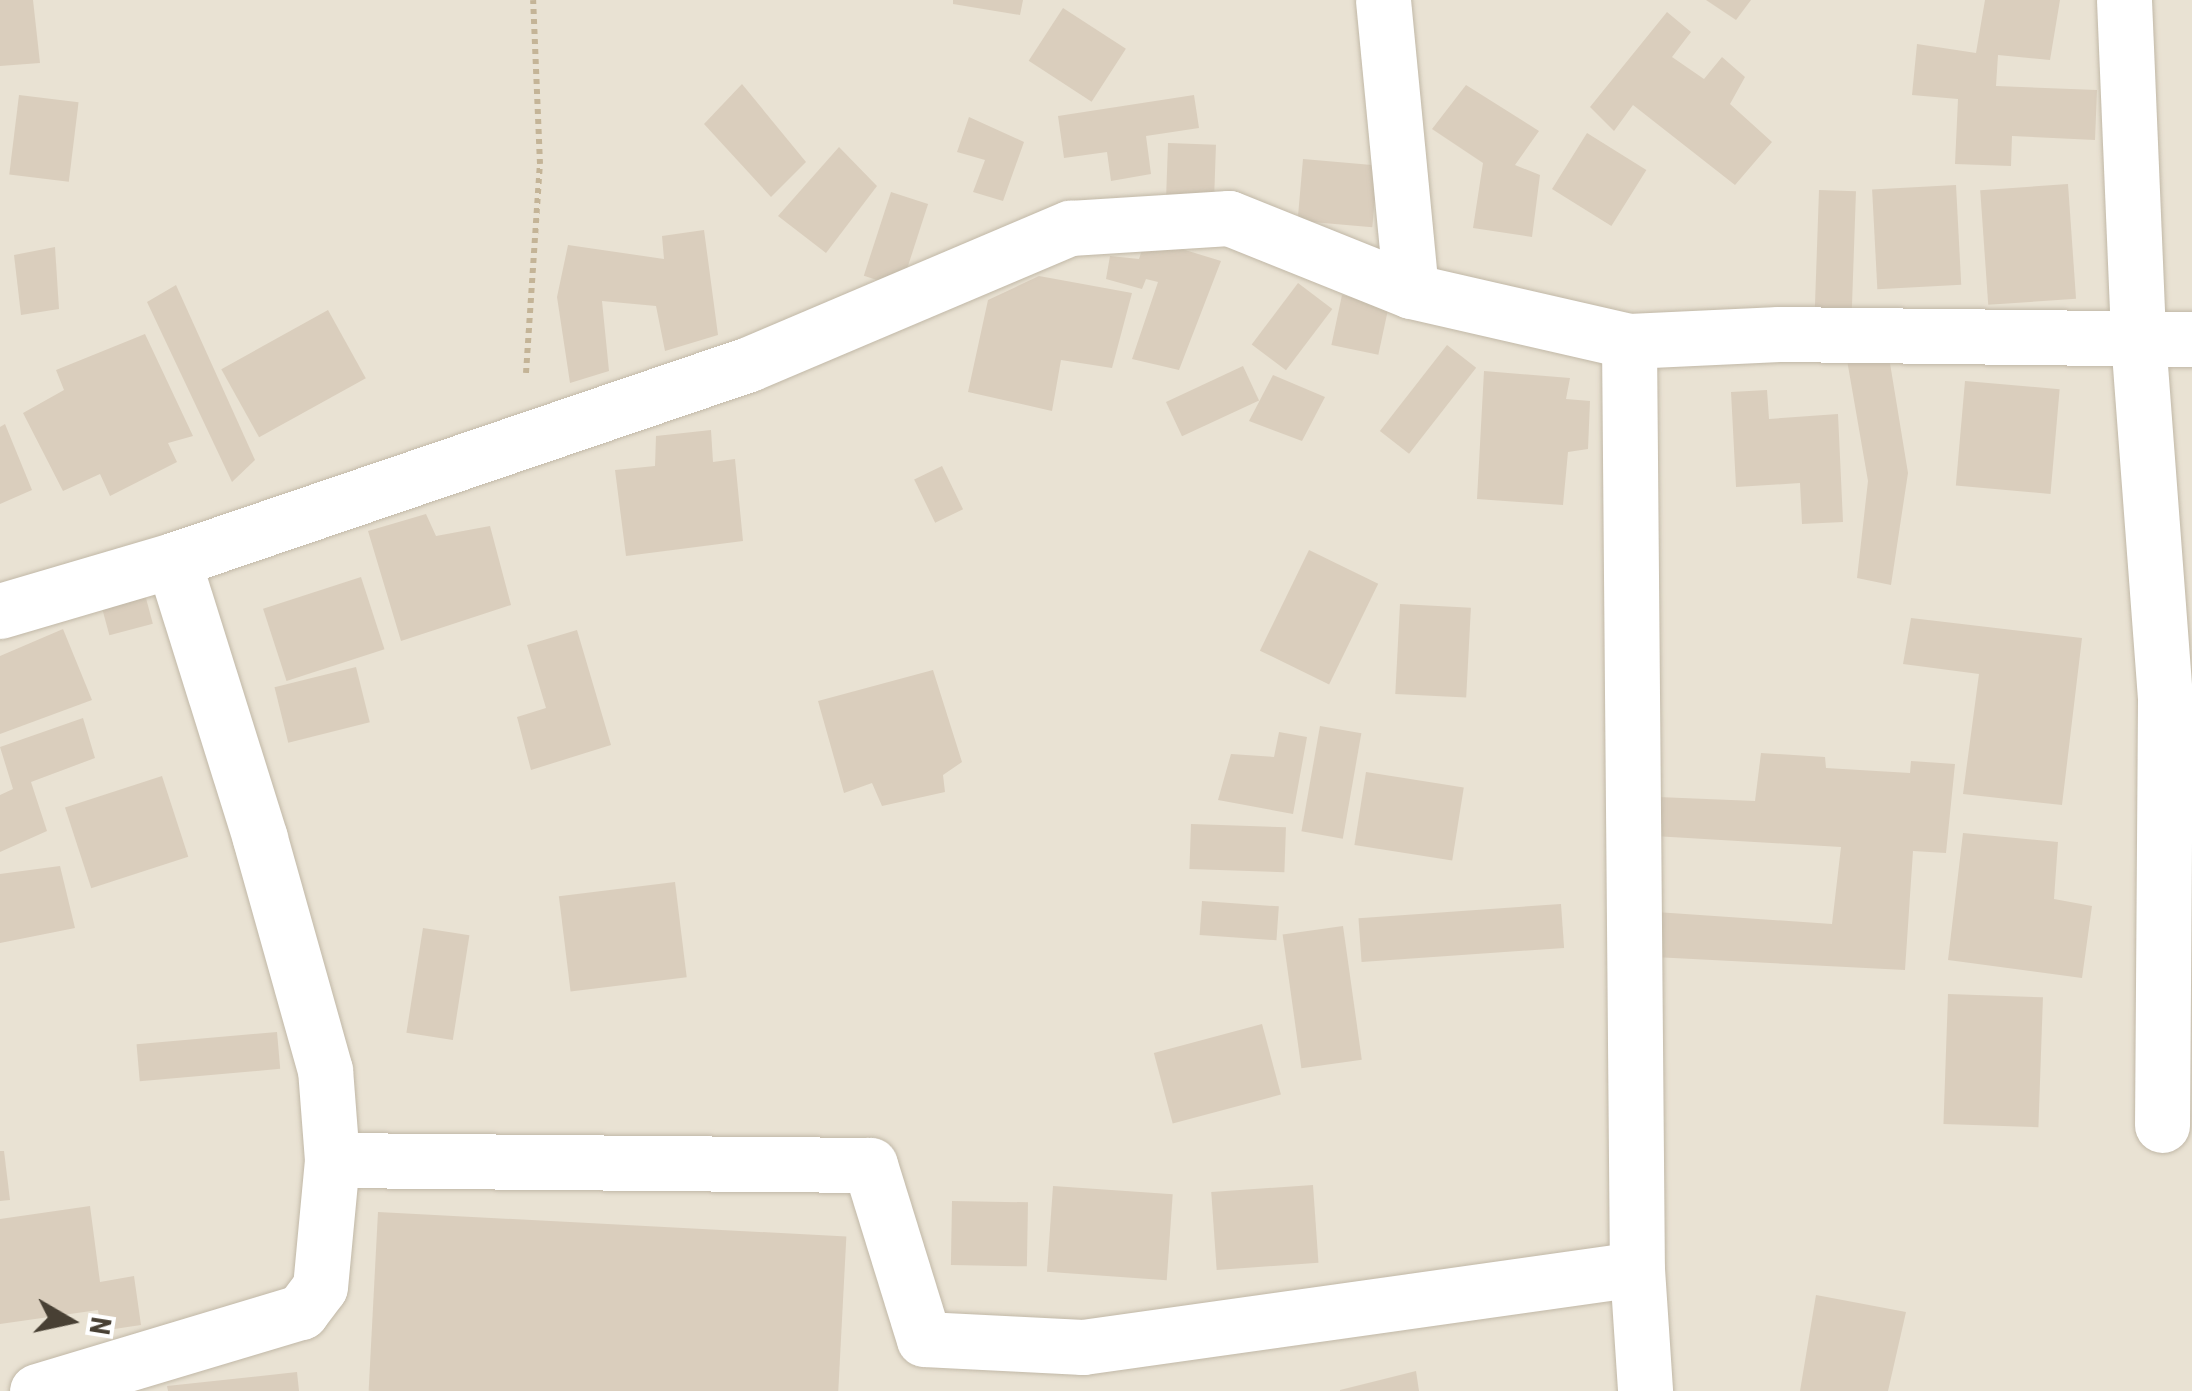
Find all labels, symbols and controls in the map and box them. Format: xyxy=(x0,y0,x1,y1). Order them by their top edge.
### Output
north arrow xyxy=(20,1271,120,1371)
text: N xyxy=(82,1315,118,1337)

